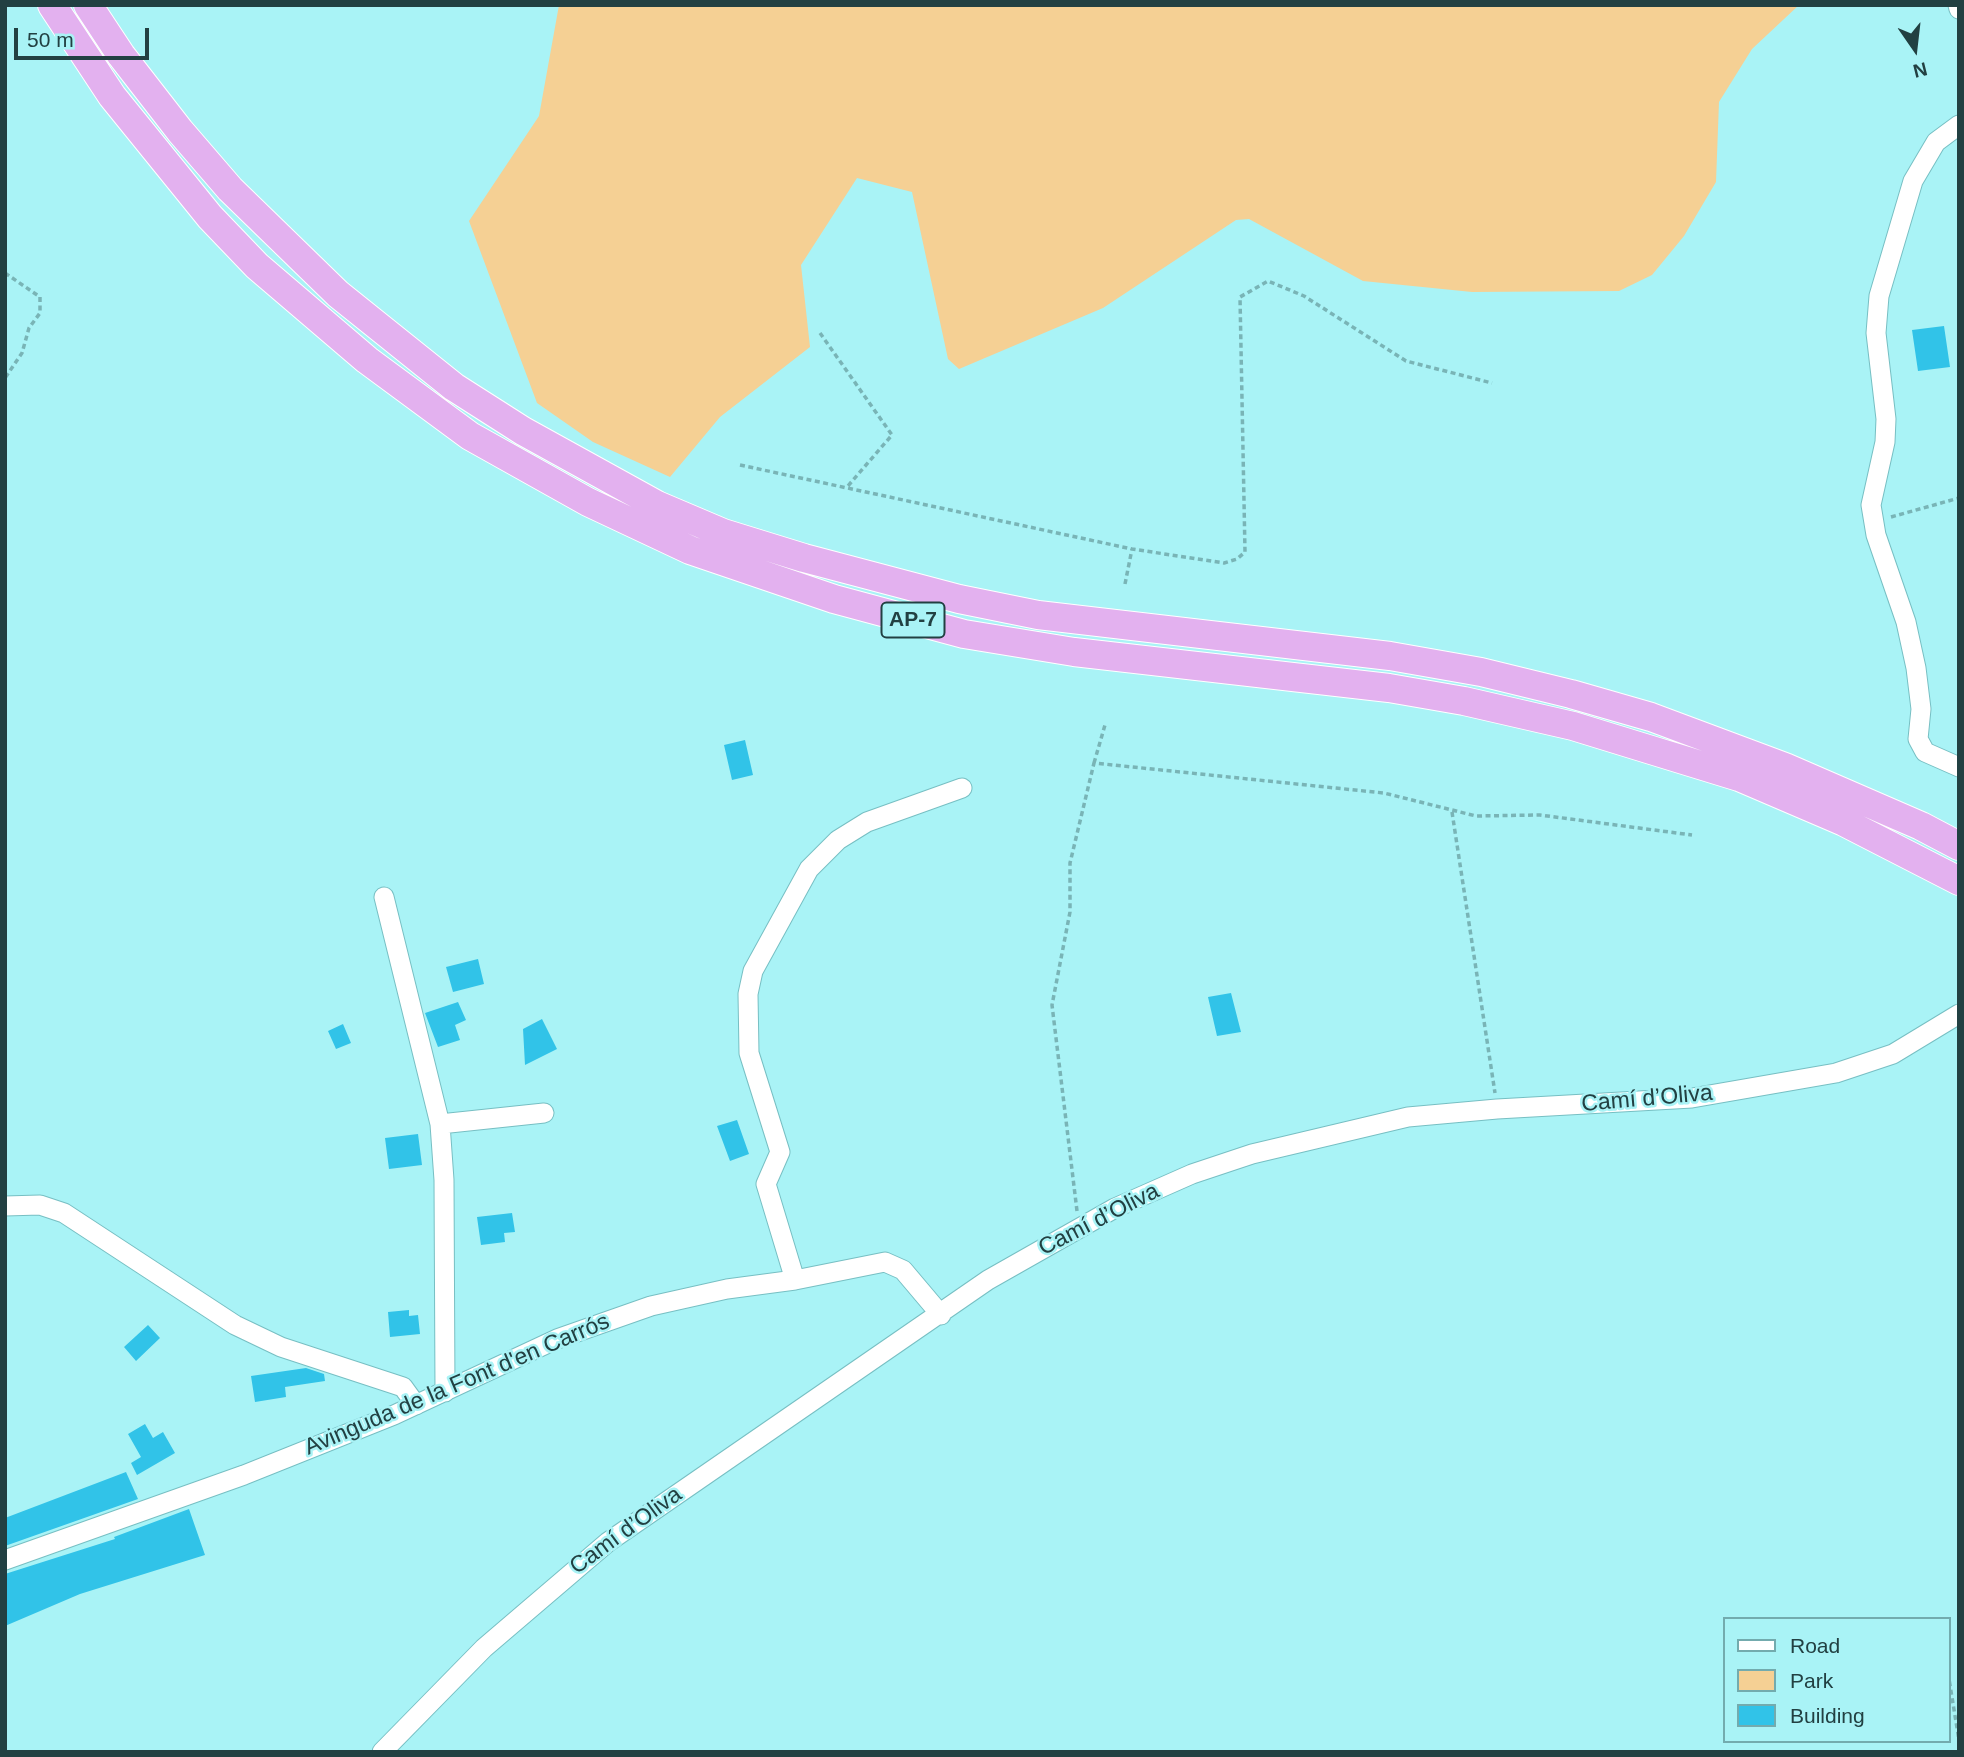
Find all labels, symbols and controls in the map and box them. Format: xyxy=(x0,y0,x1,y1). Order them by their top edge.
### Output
scale bar xyxy=(18,14,152,58)
north arrow xyxy=(1880,14,1950,84)
text: 50 m xyxy=(27,28,74,51)
text: N xyxy=(1911,58,1929,82)
road number: AP-7 xyxy=(881,602,944,638)
street label: Camí d’Oliva xyxy=(1580,1080,1714,1118)
street label: Camí d’Oliva xyxy=(1034,1178,1164,1262)
street label: Avinguda de la Font d'en Carrós xyxy=(300,1308,614,1462)
street label: Camí d’Oliva xyxy=(565,1481,687,1581)
legend xyxy=(1722,1617,1950,1743)
text: Road xyxy=(1790,1634,1840,1657)
text: Park xyxy=(1790,1669,1833,1692)
text: Building xyxy=(1790,1704,1865,1727)

